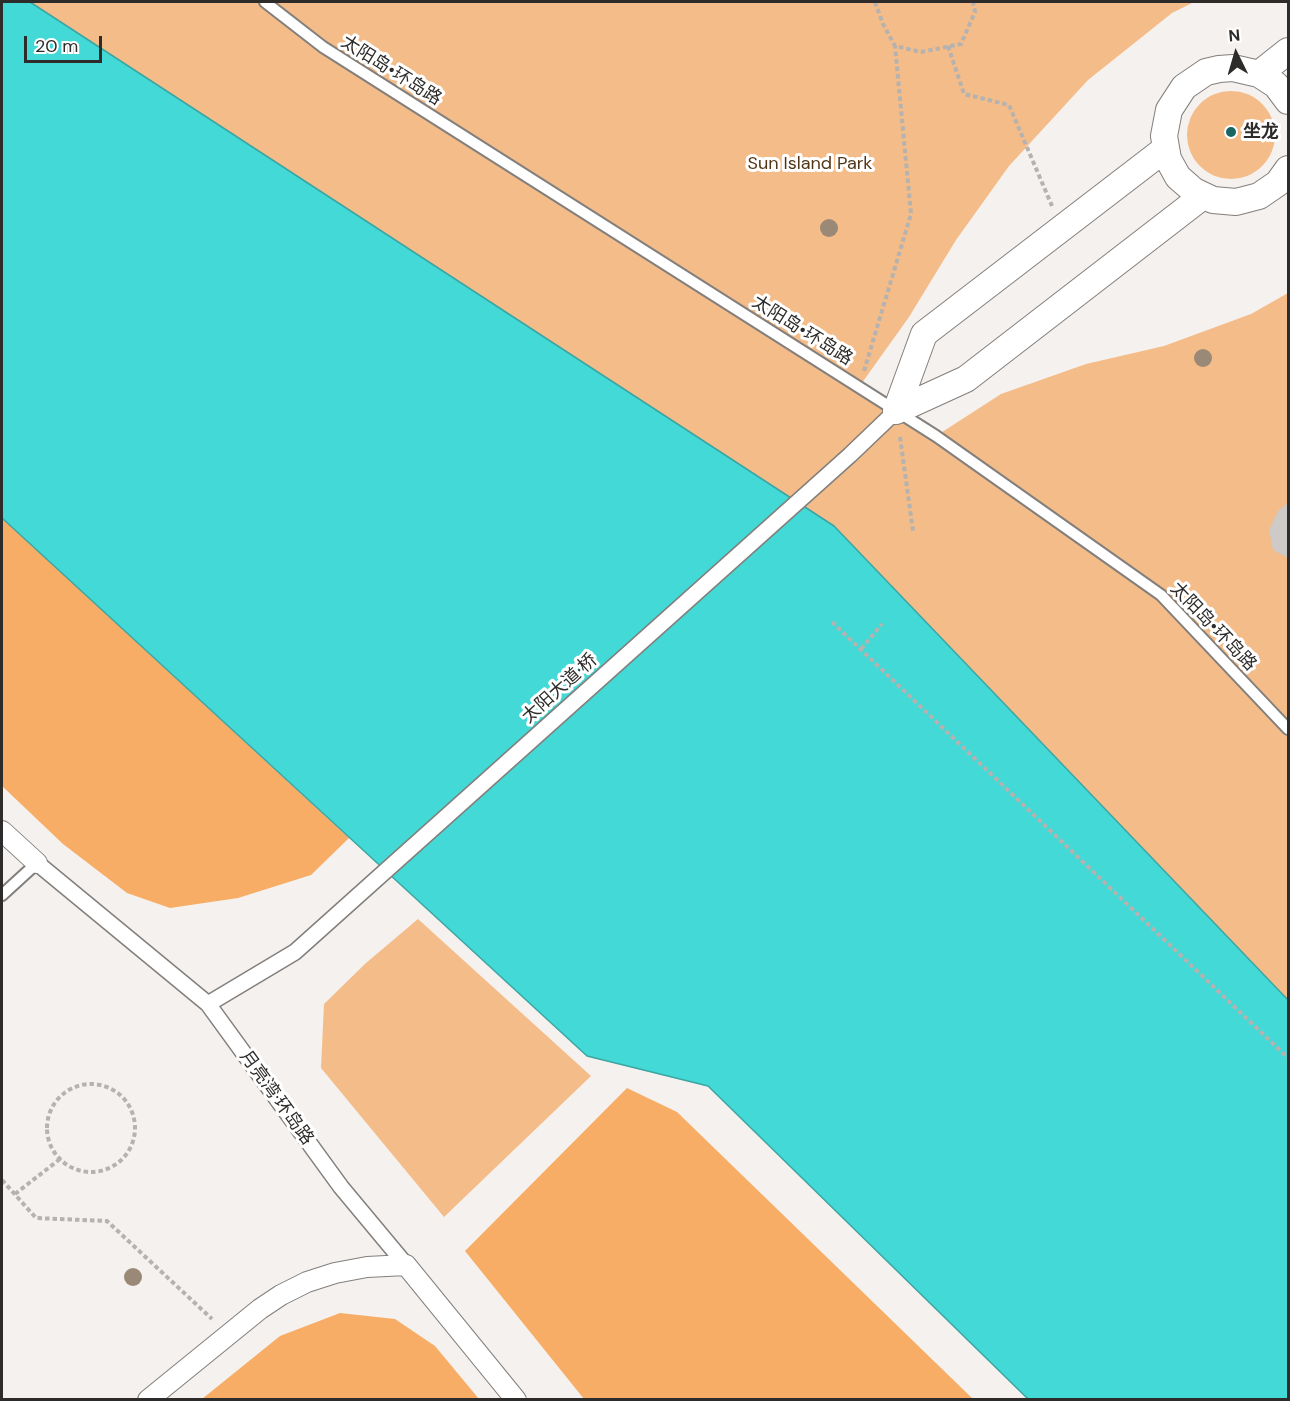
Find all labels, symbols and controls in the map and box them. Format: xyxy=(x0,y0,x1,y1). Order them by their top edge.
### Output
scale bar xyxy=(27,24,105,62)
north arrow xyxy=(1206,24,1266,84)
text: N xyxy=(1228,25,1241,47)
street label: 太阳岛•环岛路 xyxy=(337,32,445,110)
text: 20 m xyxy=(35,34,78,58)
place label: 坐龙 xyxy=(1243,121,1279,143)
marker: 坐龙 xyxy=(1224,125,1238,139)
park label: Sun Island Park xyxy=(748,153,872,175)
street label: 太阳岛•环岛路 xyxy=(748,292,856,370)
street label: 太阳岛•环岛路 xyxy=(1165,578,1261,676)
street label: 太阳大道·桥 xyxy=(518,650,602,728)
street label: 月亮湾·环岛路 xyxy=(234,1047,318,1149)

